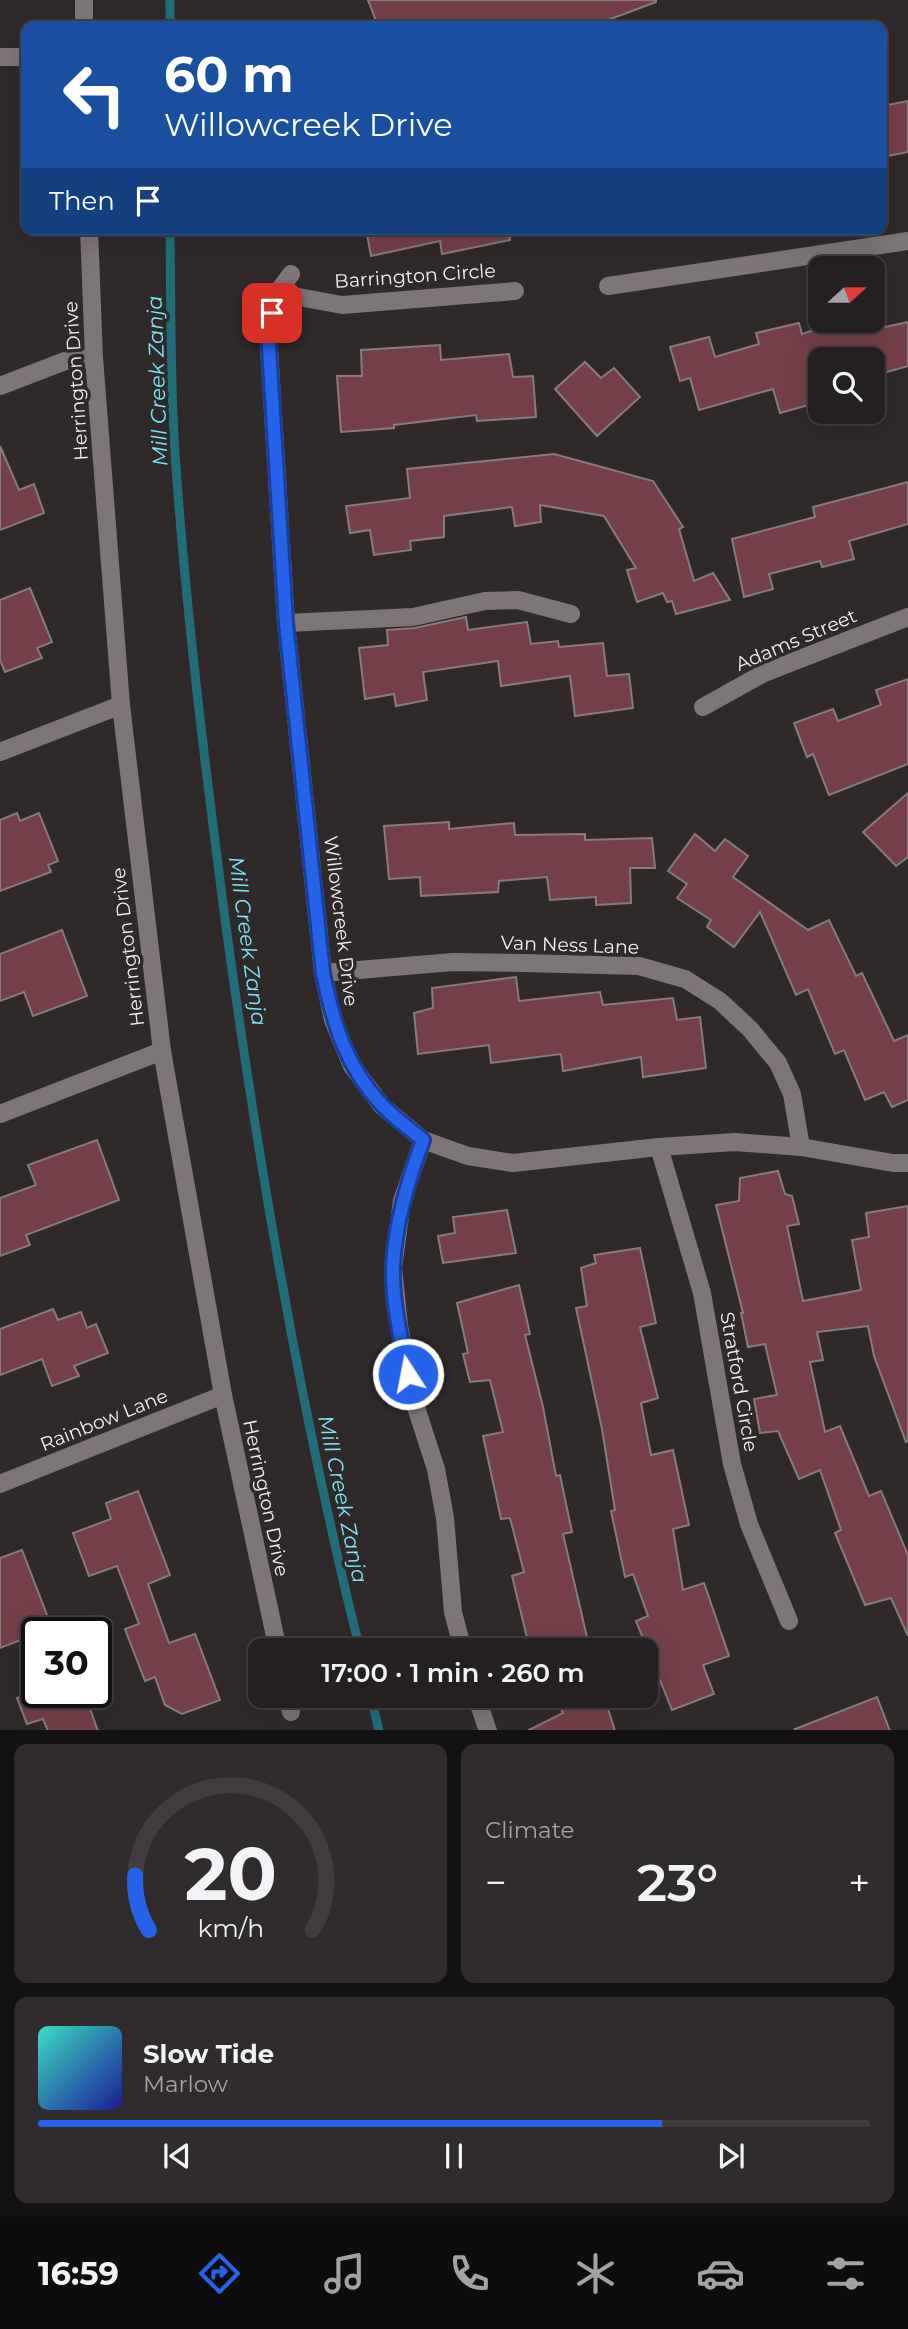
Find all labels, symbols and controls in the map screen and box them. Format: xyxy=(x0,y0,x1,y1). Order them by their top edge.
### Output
text: 60 m xyxy=(164,45,294,104)
icon: left xyxy=(49,49,140,140)
text: Willowcreek Drive xyxy=(164,105,452,144)
icon: arrive xyxy=(129,182,167,220)
text: Then xyxy=(49,185,115,217)
north arrow xyxy=(808,256,886,332)
map controls xyxy=(808,256,885,424)
street label: Barrington Circle xyxy=(334,259,496,293)
pin xyxy=(242,283,302,343)
icon: arrive xyxy=(253,294,291,332)
water label: Mill Creek Zanja xyxy=(142,295,172,467)
street label: Herrington Drive xyxy=(59,301,93,461)
button: search xyxy=(808,347,885,424)
street label: Adams Street xyxy=(732,604,860,676)
street label: Willowcreek Drive xyxy=(319,835,363,1007)
water label: Mill Creek Zanja xyxy=(224,855,272,1027)
street label: Herrington Drive xyxy=(107,866,149,1028)
street label: Van Ness Lane xyxy=(500,931,640,959)
street label: Stratford Circle xyxy=(715,1310,763,1454)
position arrow xyxy=(371,1337,445,1411)
street label: Rainbow Lane xyxy=(37,1384,171,1456)
water label: Mill Creek Zanja xyxy=(313,1413,373,1585)
street label: Herrington Drive xyxy=(238,1418,294,1578)
speed limit sign: 30 xyxy=(21,1617,112,1708)
text: 17:00 · 1 min · 260 m xyxy=(321,1657,585,1689)
text: Climate xyxy=(485,1816,574,1844)
text: 20 xyxy=(184,1830,277,1918)
text: 23° xyxy=(637,1851,718,1914)
text: − xyxy=(485,1859,507,1906)
text: + xyxy=(848,1859,870,1906)
text: km/h xyxy=(197,1912,264,1942)
text: Slow Tide xyxy=(143,2038,274,2070)
text: Marlow xyxy=(143,2070,228,2098)
icon: previous xyxy=(158,2137,196,2175)
icon: pause xyxy=(435,2137,473,2175)
icon: next xyxy=(712,2137,750,2175)
icon: directions xyxy=(195,2249,244,2298)
icon: music xyxy=(320,2249,369,2298)
icon: phone xyxy=(445,2249,494,2298)
icon: climate xyxy=(571,2249,620,2298)
icon: car xyxy=(696,2249,745,2298)
icon: filters xyxy=(821,2249,870,2298)
text: 16:59 xyxy=(38,2254,119,2293)

